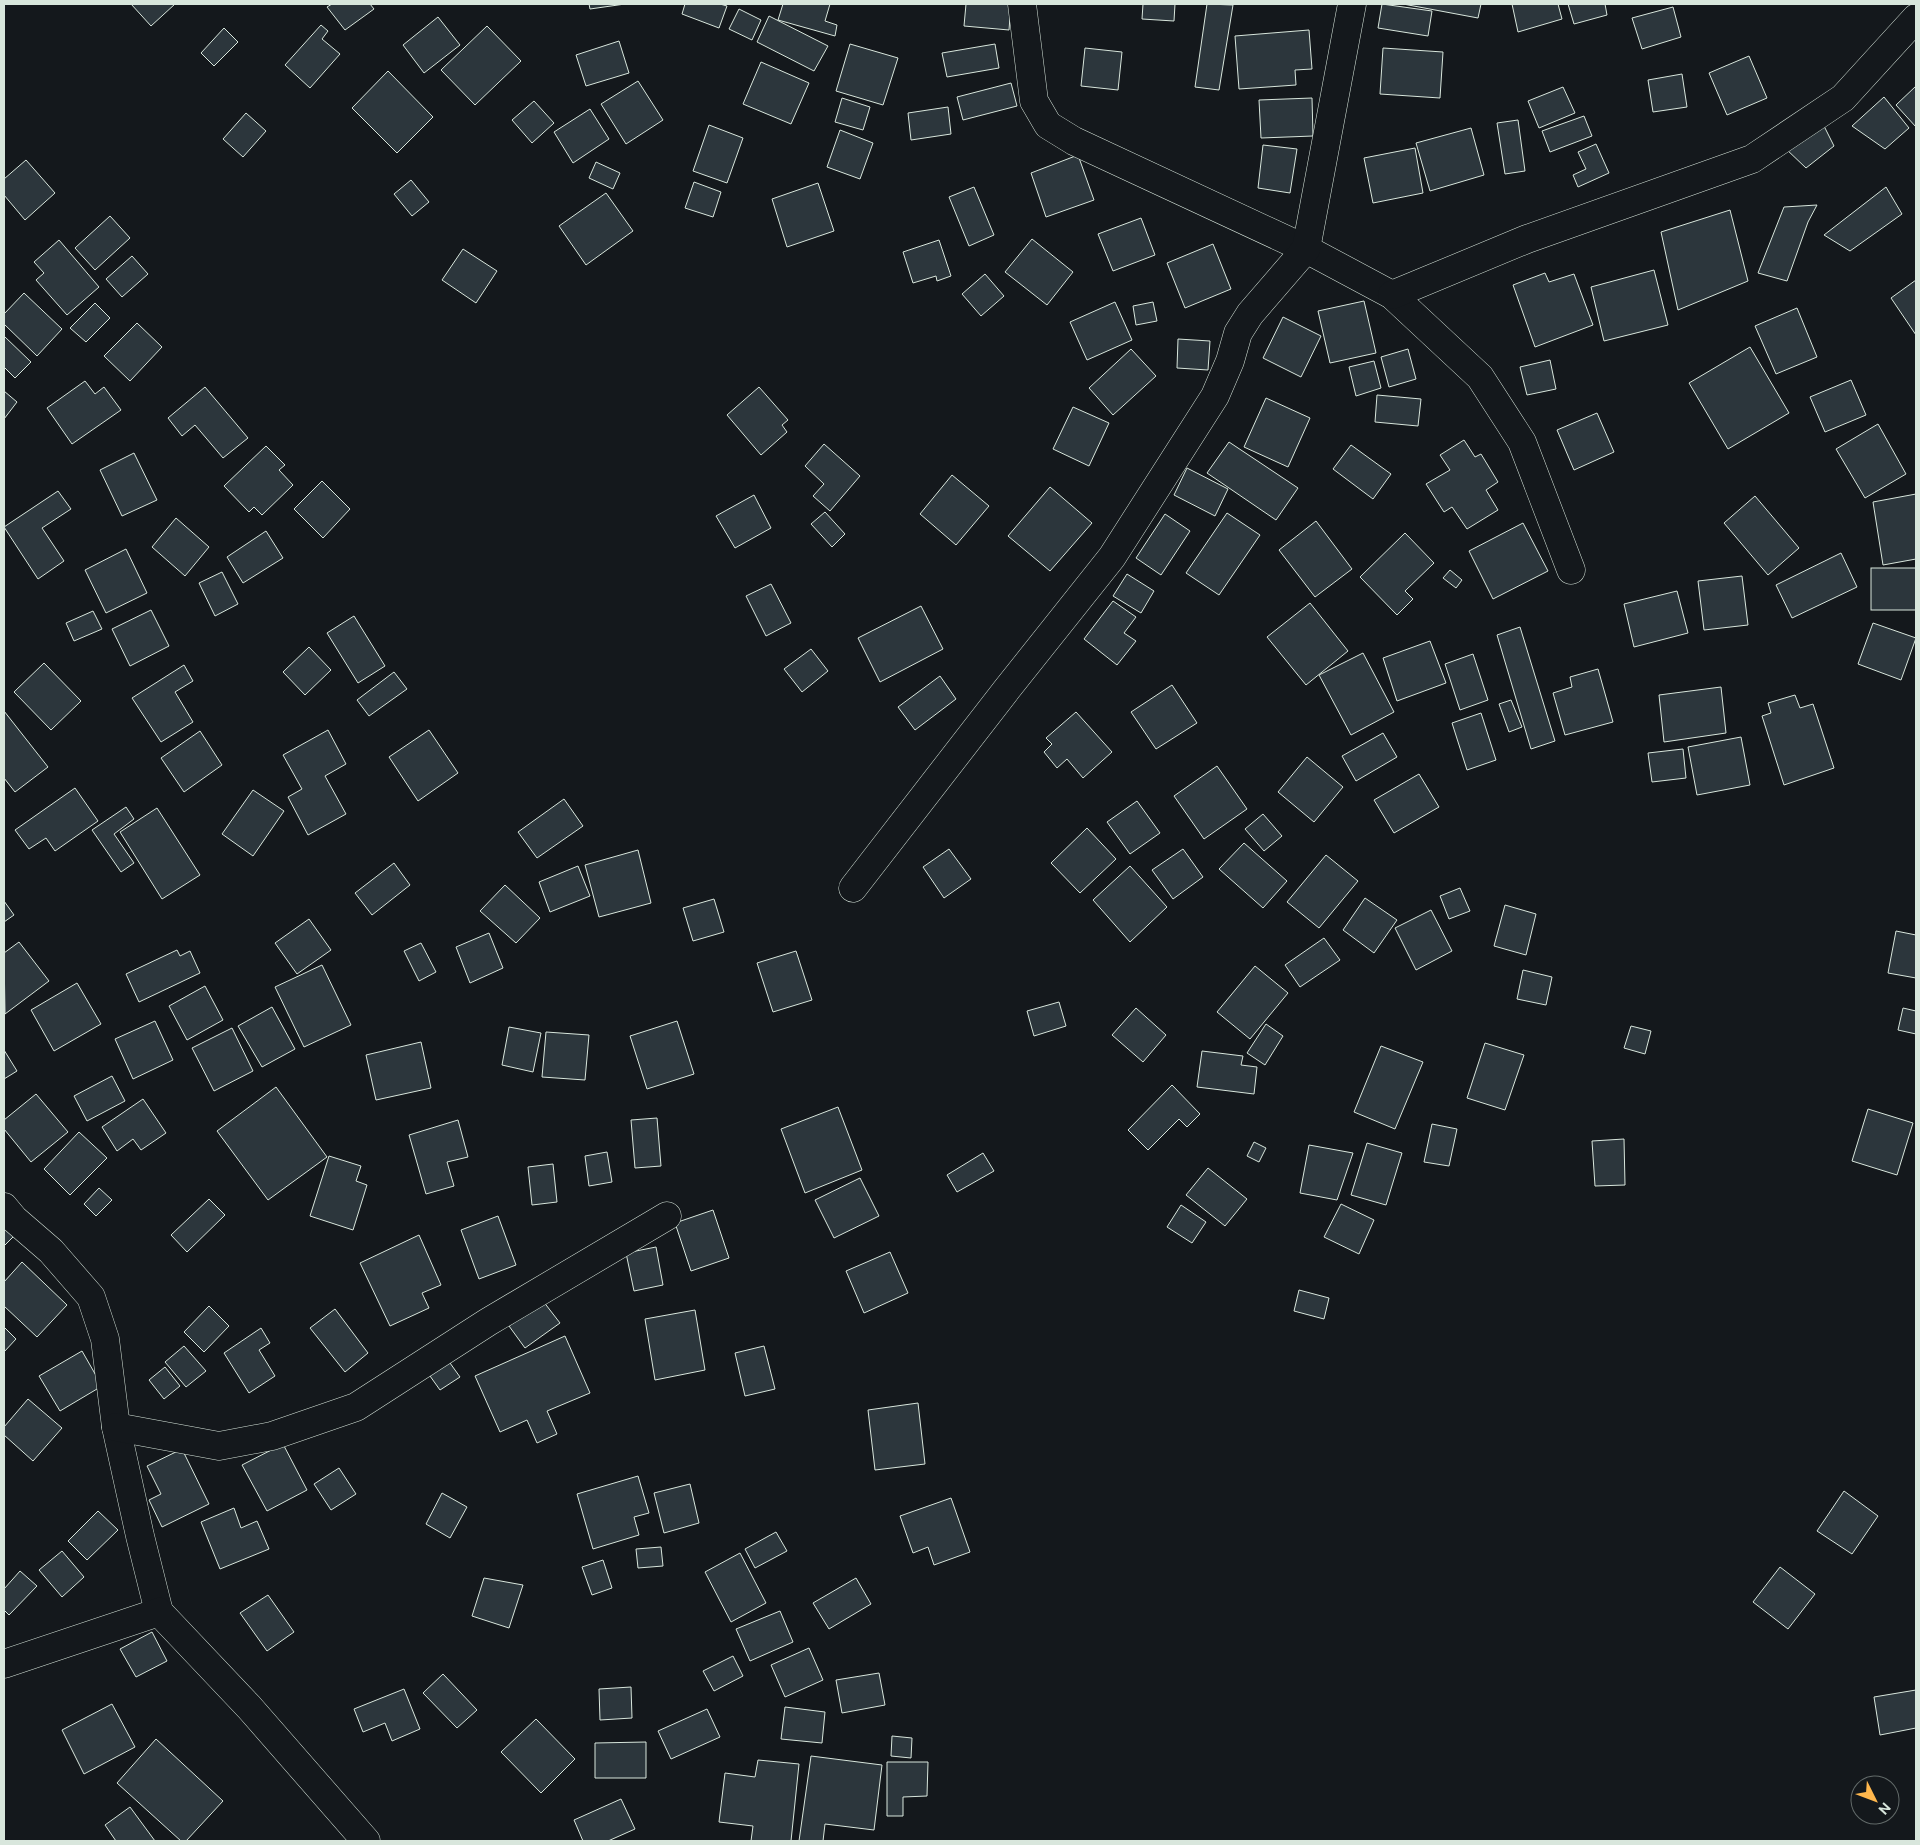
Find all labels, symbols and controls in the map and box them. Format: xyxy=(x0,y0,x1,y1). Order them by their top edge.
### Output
north arrow xyxy=(1850,1775,1900,1825)
text: N xyxy=(1875,1799,1894,1818)

